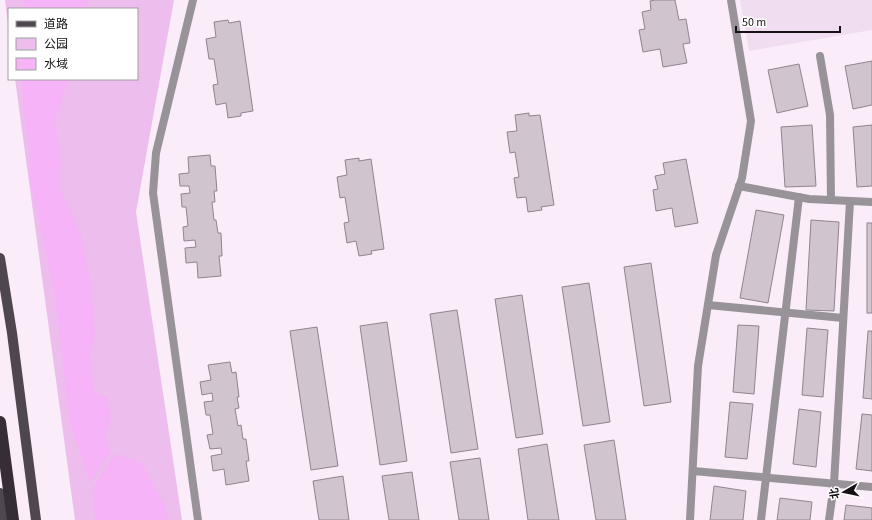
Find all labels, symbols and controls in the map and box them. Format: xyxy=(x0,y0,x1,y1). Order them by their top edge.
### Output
legend xyxy=(8,8,138,80)
scale bar xyxy=(736,8,840,34)
text: 50 m xyxy=(742,14,766,31)
text: 道路 xyxy=(44,16,68,33)
text: 公园 xyxy=(44,36,68,53)
text: 水域 xyxy=(44,56,68,73)
north arrow xyxy=(824,472,864,512)
text: 北 xyxy=(826,487,843,500)

